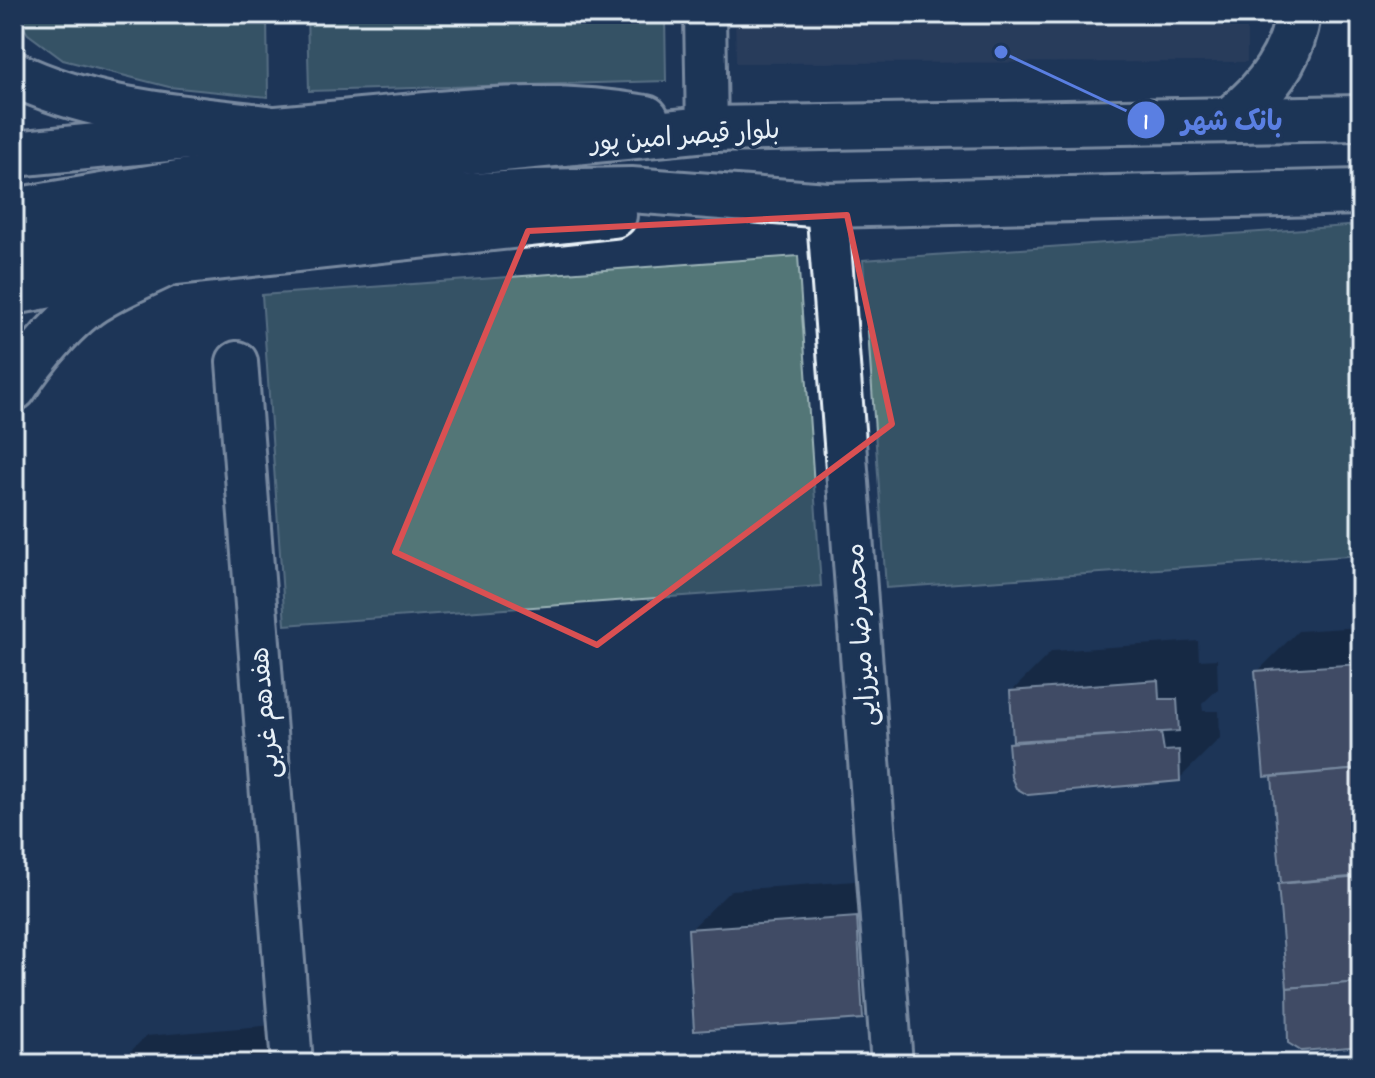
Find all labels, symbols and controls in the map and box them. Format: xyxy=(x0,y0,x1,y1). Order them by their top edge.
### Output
callout: بانک شهر xyxy=(1126,94,1299,146)
text: بانک شهر xyxy=(1178,105,1283,145)
text: 1 xyxy=(1143,107,1149,141)
street label: بلوار قیصر امین پور xyxy=(587,113,781,164)
street label: محمدرضا میرزایی xyxy=(839,542,888,728)
street label: هفدهم غربی xyxy=(243,645,292,780)

